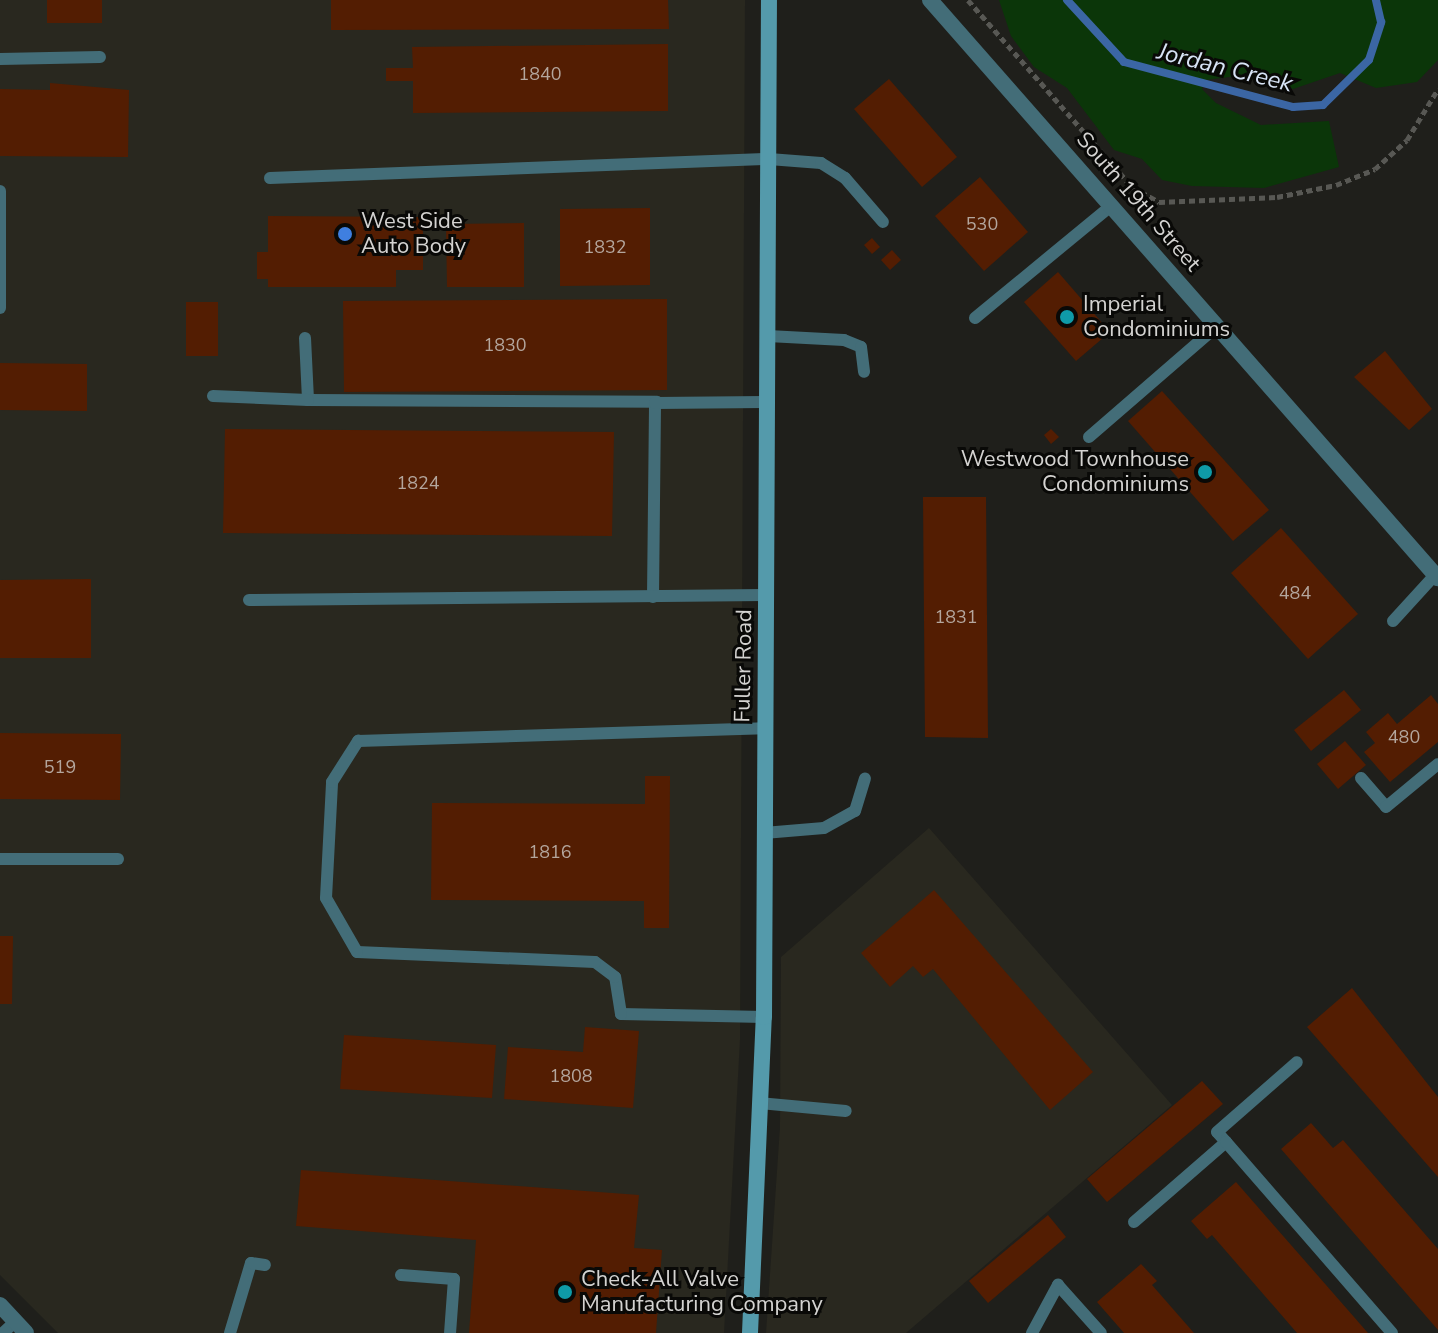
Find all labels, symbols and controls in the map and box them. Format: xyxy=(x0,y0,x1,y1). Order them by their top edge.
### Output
water label: Jordan Creek xyxy=(1154,37,1296,99)
house number: 1840 xyxy=(518,63,562,85)
street label: South 19th Street xyxy=(1070,127,1206,277)
place label: West Side Auto Body xyxy=(361,208,466,260)
house number: 530 xyxy=(966,213,998,235)
marker: West Side Auto Body xyxy=(336,225,354,243)
house number: 1832 xyxy=(583,236,627,258)
place label: Imperial Condominiums xyxy=(1083,291,1230,342)
marker: Imperial Condominiums xyxy=(1058,308,1076,326)
house number: 1830 xyxy=(483,334,527,356)
place label: Westwood Townhouse Condominiums xyxy=(961,446,1189,498)
marker: Westwood Townhouse Condominiums xyxy=(1196,463,1214,481)
house number: 1824 xyxy=(396,472,440,494)
house number: 484 xyxy=(1279,582,1311,604)
house number: 1831 xyxy=(934,606,978,628)
street label: Fuller Road xyxy=(730,609,758,723)
house number: 480 xyxy=(1388,726,1420,748)
house number: 519 xyxy=(44,756,76,778)
house number: 1816 xyxy=(528,841,572,863)
house number: 1808 xyxy=(549,1065,593,1087)
place label: Check-All Valve Manufacturing Company xyxy=(581,1266,823,1318)
marker: Check-All Valve Manufacturing Company xyxy=(556,1283,574,1301)

